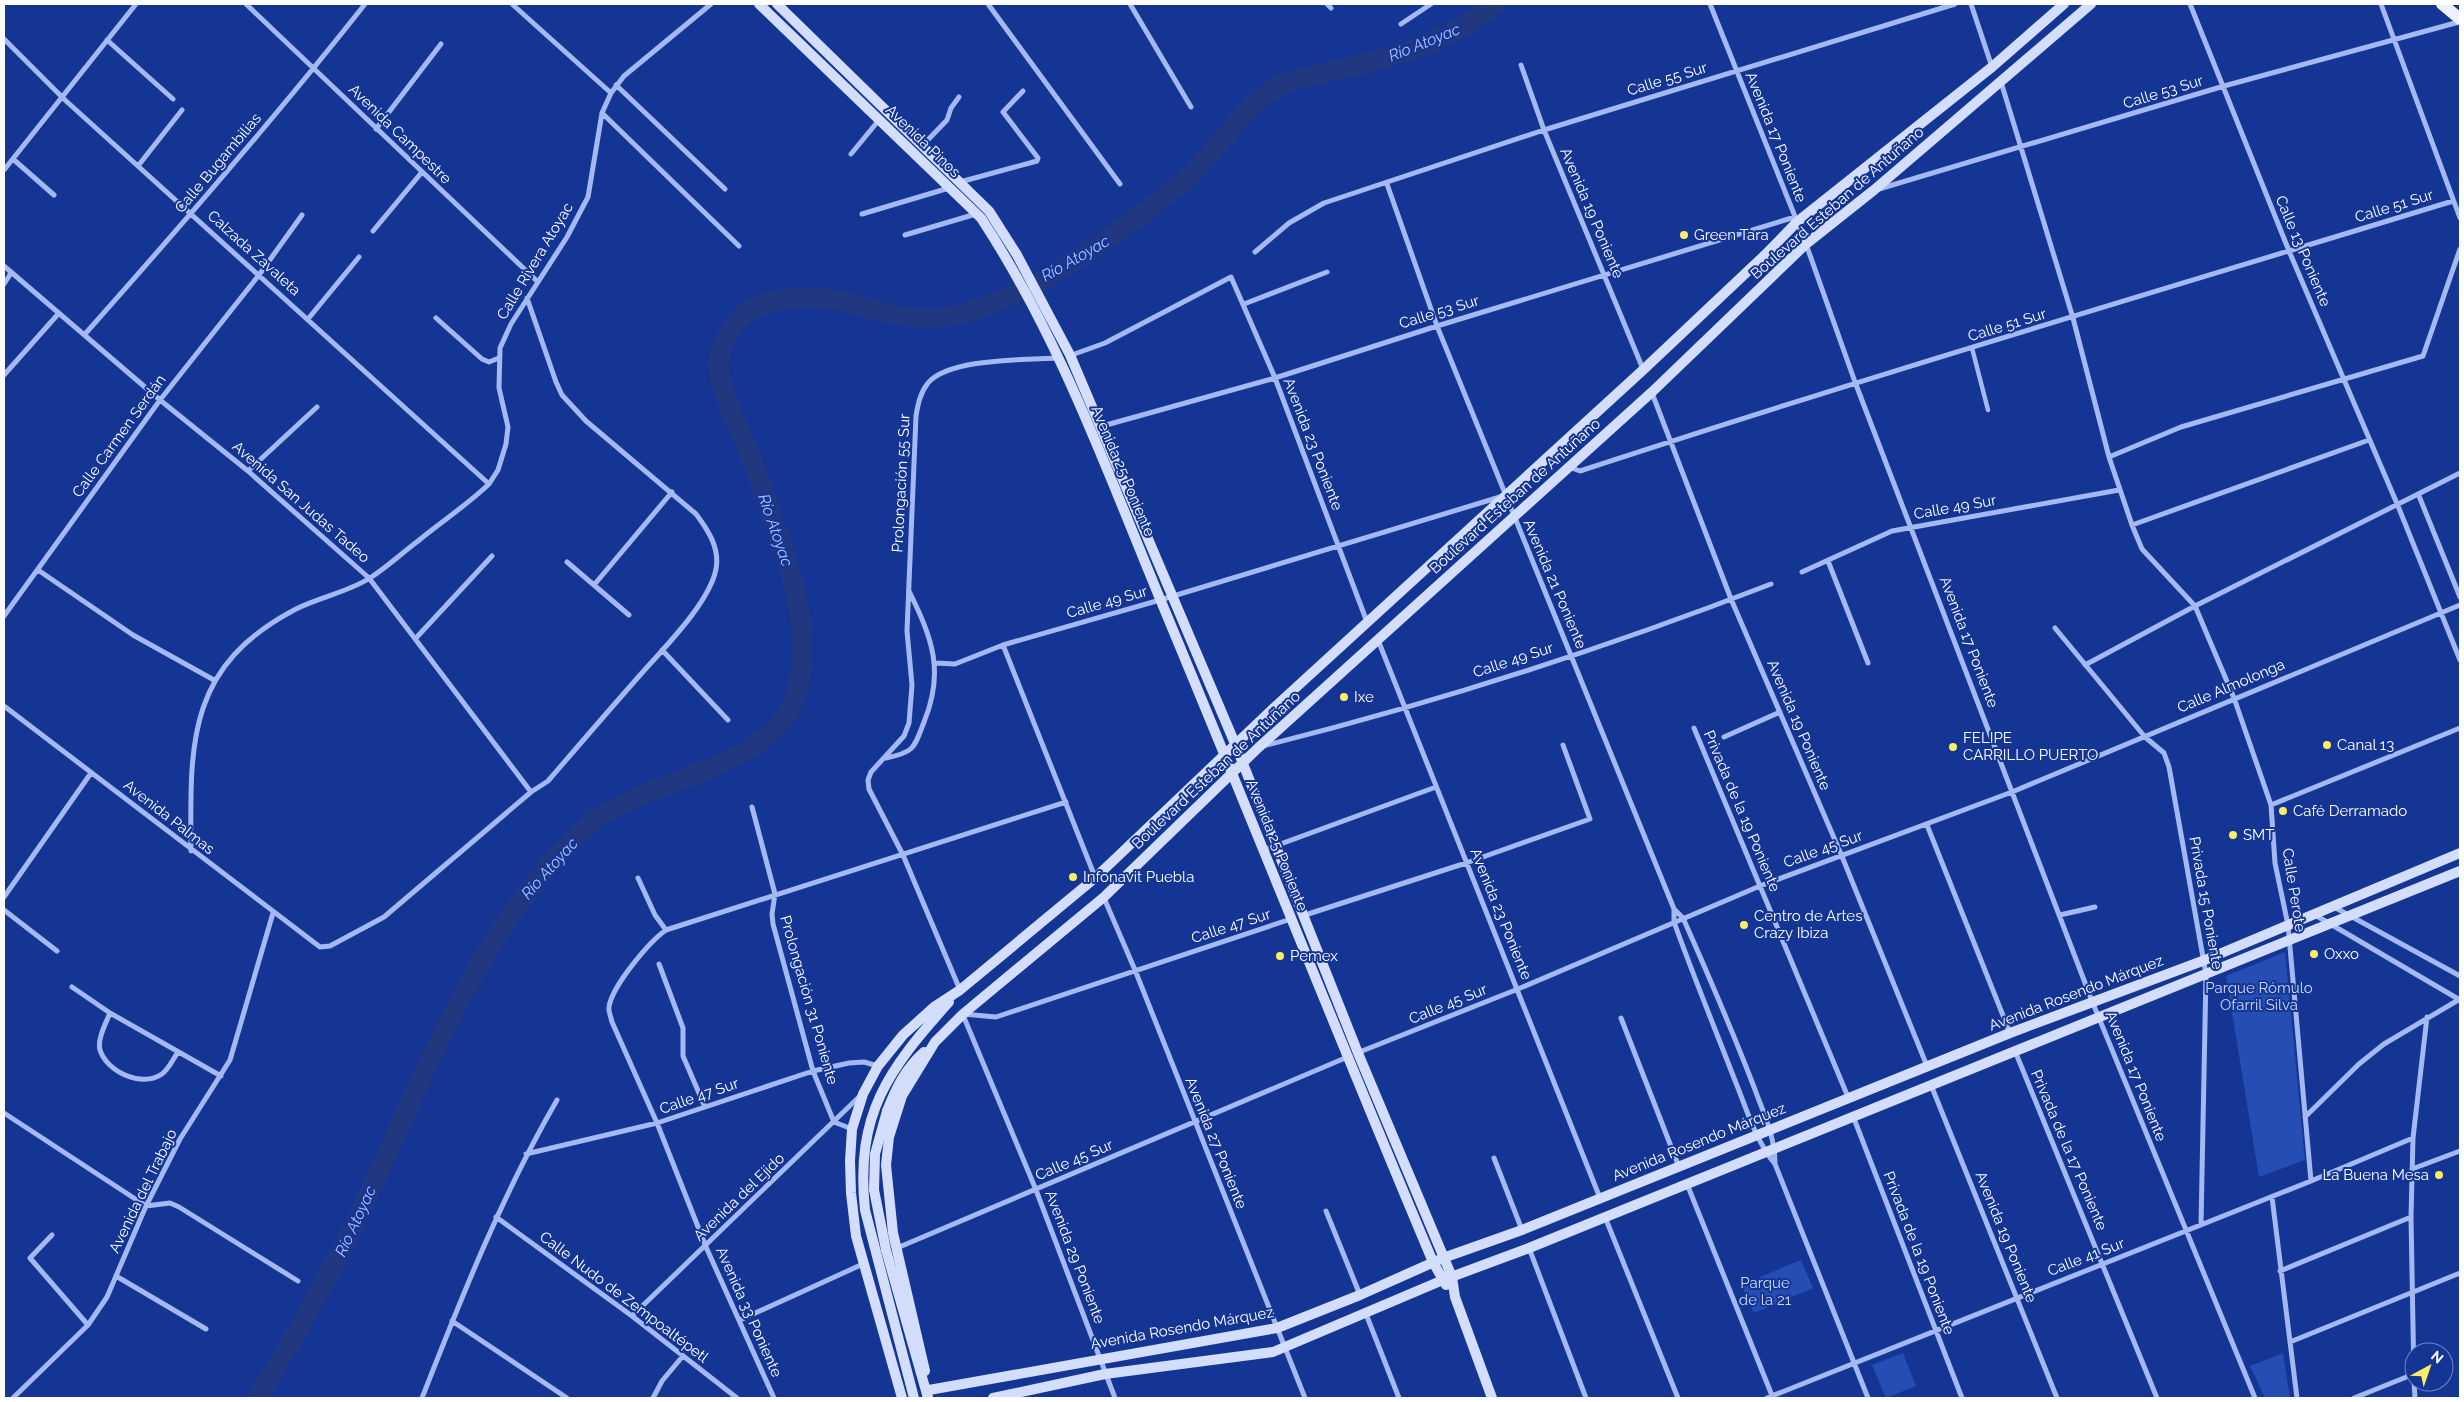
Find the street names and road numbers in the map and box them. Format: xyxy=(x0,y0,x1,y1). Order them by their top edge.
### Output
street label: Calle 55 Sur xyxy=(1625,58,1710,100)
street label: Avenida 17 Poniente xyxy=(1742,69,1810,205)
street label: Calle 53 Sur xyxy=(2121,71,2206,113)
street label: Avenida Campestre xyxy=(345,80,455,188)
street label: Avenida Pinos xyxy=(882,101,964,181)
street label: Calle Bugambilias xyxy=(171,109,265,217)
street label: Boulevard Esteban de Antuñano xyxy=(1747,123,1927,283)
street label: Avenida 19 Poniente xyxy=(1556,145,1628,281)
street label: Calle 51 Sur xyxy=(2353,185,2436,226)
street label: Calle 13 Poniente xyxy=(2272,193,2335,309)
street label: Calle Rivera Atoyac xyxy=(493,199,577,323)
street label: Calzada Zavaleta xyxy=(204,207,304,299)
street label: Calle 53 Sur xyxy=(1397,291,1482,333)
street label: Calle 51 Sur xyxy=(1966,304,2049,345)
street label: Calle Carmen Serdán xyxy=(68,371,170,501)
street label: Avenida 23 Poniente xyxy=(1279,375,1347,513)
street label: Avenida 25 Poniente xyxy=(1087,403,1159,539)
street label: Prolongación 55 Sur xyxy=(888,412,914,553)
street label: Boulevard Esteban de Antuñano xyxy=(1426,414,1604,577)
street label: Avenida San Judas Tadeo xyxy=(229,437,373,567)
street label: Calle 49 Sur xyxy=(1912,491,1998,523)
street label: Avenida 21 Poniente xyxy=(1520,517,1590,652)
street label: Avenida 17 Poniente xyxy=(1936,574,2002,710)
street label: Calle 49 Sur xyxy=(1064,582,1150,622)
street label: Calle 49 Sur xyxy=(1471,638,1556,681)
street label: Calle Almolonga xyxy=(2175,655,2287,717)
street label: Avenida 19 Poniente xyxy=(1763,657,1835,793)
street label: Boulevard Esteban de Antuñano xyxy=(1128,687,1304,853)
street label: Privada de la 19 Poniente xyxy=(1700,728,1784,895)
street label: Avenida Palmas xyxy=(120,776,218,858)
street label: Avenida 25 Poniente xyxy=(1242,776,1312,914)
street label: Calle 45 Sur xyxy=(1781,826,1866,872)
street label: Privada 15 Poniente xyxy=(2185,835,2227,971)
street label: Avenida 23 Poniente xyxy=(1466,846,1536,983)
street label: Calle Perote xyxy=(2278,847,2310,933)
street label: Calle 47 Sur xyxy=(1189,904,1274,947)
street label: Prolongación 31 Poniente xyxy=(776,913,842,1087)
street label: Avenida Rosendo Márquez xyxy=(1986,951,2166,1035)
street label: Calle 45 Sur xyxy=(1406,980,1490,1028)
street label: Avenida 17 Poniente xyxy=(2102,1008,2170,1144)
street label: Privada de la 17 Poniente xyxy=(2027,1067,2111,1233)
street label: Calle 47 Sur xyxy=(657,1074,742,1118)
street label: Avenida 27 Poniente xyxy=(1181,1075,1251,1212)
street label: Avenida Rosendo Márquez xyxy=(1610,1099,1788,1185)
street label: Avenida del Trabajo xyxy=(105,1126,181,1256)
street label: Calle 45 Sur xyxy=(1032,1135,1116,1184)
street label: Avenida del Ejido xyxy=(690,1149,788,1245)
street label: Privada de la 19 Poniente xyxy=(1880,1169,1959,1337)
street label: Avenida 19 Poniente xyxy=(1971,1169,2041,1305)
street label: Avenida 29 Poniente xyxy=(1041,1188,1109,1326)
street label: Calle Nudo de Zempoaltépetl xyxy=(536,1228,713,1367)
street label: Calle 41 Sur xyxy=(2045,1234,2128,1280)
street label: Avenida 33 Poniente xyxy=(712,1244,786,1380)
street label: Avenida Rosendo Márquez xyxy=(1089,1303,1275,1353)

